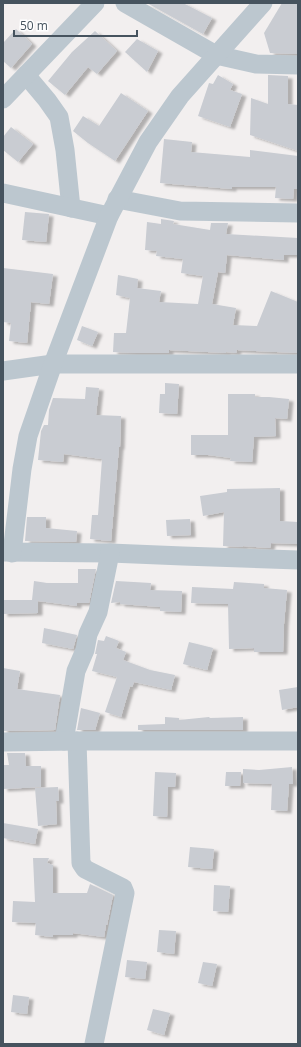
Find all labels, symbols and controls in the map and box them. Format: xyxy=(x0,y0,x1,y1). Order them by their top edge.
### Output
scale bar xyxy=(14,12,137,38)
text: 50 m xyxy=(20,17,48,34)

